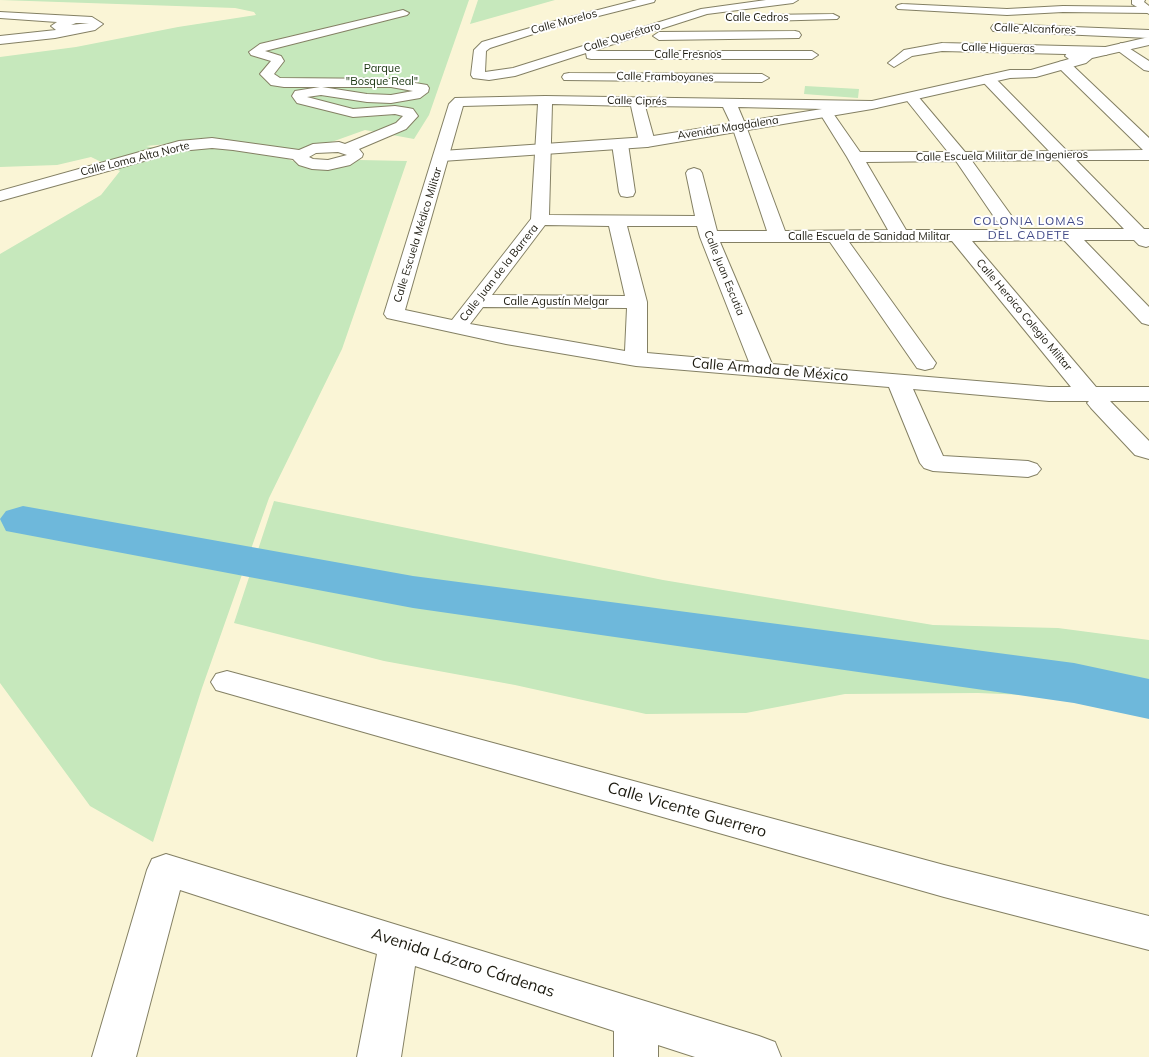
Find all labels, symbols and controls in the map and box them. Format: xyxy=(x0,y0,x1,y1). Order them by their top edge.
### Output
street label: Calle Morelos xyxy=(529,7,599,37)
street label: Calle Cedros xyxy=(725,11,789,25)
street label: Calle Querétaro xyxy=(582,19,662,55)
street label: Calle Alcanfores xyxy=(994,21,1076,37)
street label: Calle Higueras xyxy=(961,41,1035,55)
street label: Calle Fresnos xyxy=(654,48,722,62)
park label: Parque "Bosque Real" xyxy=(346,62,418,88)
street label: Calle Framboyanes xyxy=(616,70,714,84)
street label: Calle Ciprés xyxy=(607,94,667,108)
street label: Avenida Magdalena xyxy=(677,113,779,143)
street label: Calle Loma Alta Norte xyxy=(79,139,191,179)
street label: Calle Escuela Militar de Ingenieros xyxy=(916,148,1088,164)
street label: Calle Escuela Médico Militar xyxy=(391,166,445,304)
district label: COLONIA LOMAS DEL CADETE xyxy=(972,214,1086,242)
street label: Calle Juan de la Barrera xyxy=(457,222,541,324)
street label: Calle Juan Escutia xyxy=(701,229,747,317)
street label: Calle Escuela de Sanidad Militar xyxy=(788,230,950,244)
street label: Calle Heroico Colegio Militar xyxy=(973,256,1075,374)
street label: Calle Agustín Melgar xyxy=(503,295,609,309)
street label: Calle Armada de México xyxy=(691,355,849,385)
street label: Calle Vicente Guerrero xyxy=(605,778,769,842)
street label: Avenida Lázaro Cárdenas xyxy=(369,924,557,1002)

